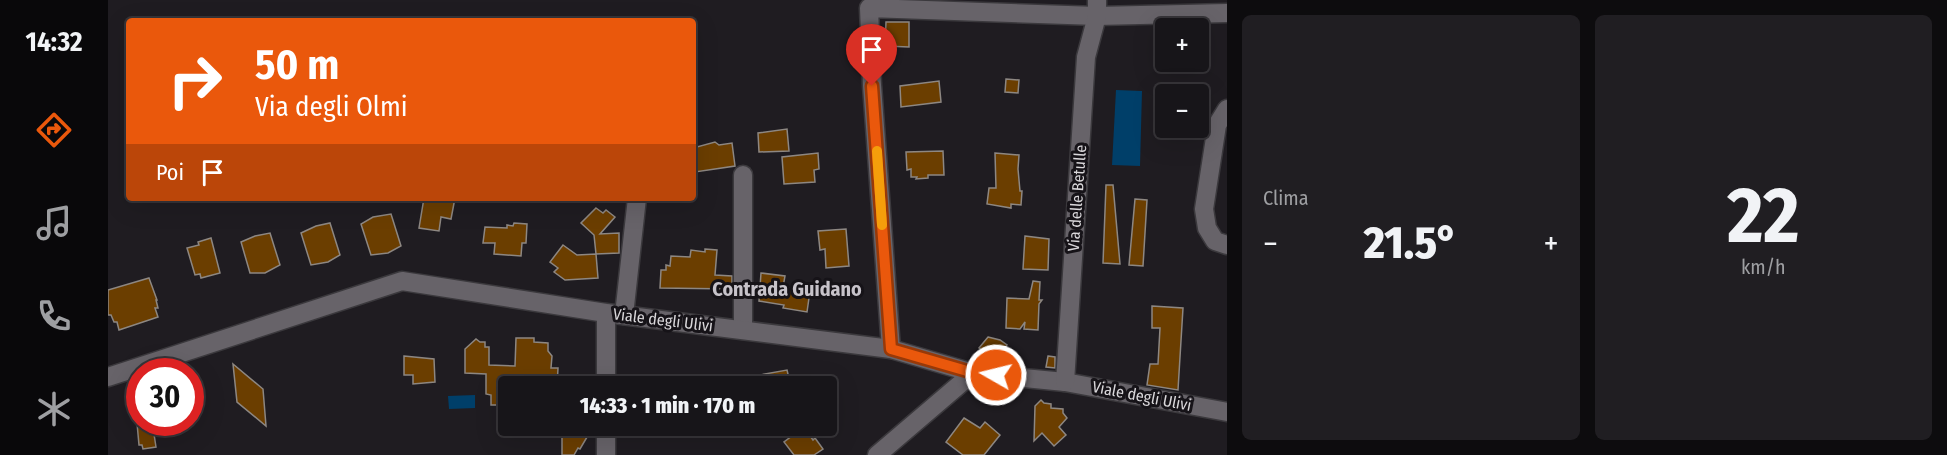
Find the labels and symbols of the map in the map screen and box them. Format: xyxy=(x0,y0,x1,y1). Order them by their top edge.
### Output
pin xyxy=(846,24,897,86)
street label: Via delle Betulle xyxy=(1064,144,1090,252)
district label: Contrada Guidano xyxy=(712,277,862,301)
street label: Viale degli Ulivi xyxy=(612,304,714,336)
position arrow xyxy=(964,343,1028,407)
speed limit sign: 30 xyxy=(126,358,204,436)
street label: Viale degli Ulivi xyxy=(1091,377,1193,415)

